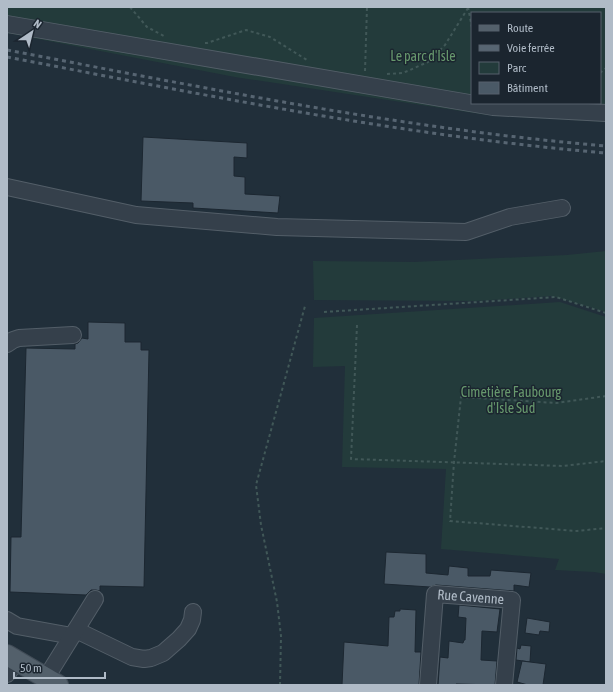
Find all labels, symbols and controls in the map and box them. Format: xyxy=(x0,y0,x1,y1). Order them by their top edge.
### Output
north arrow xyxy=(12,12,52,52)
legend xyxy=(471,12,601,104)
text: N xyxy=(32,17,44,31)
text: Route xyxy=(507,21,533,35)
text: Voie ferrée xyxy=(507,41,555,55)
park label: Le parc d'Isle xyxy=(390,48,456,64)
text: Parc xyxy=(507,61,527,75)
text: Bâtiment xyxy=(507,81,548,95)
park label: Cimetière Faubourg d'Isle Sud xyxy=(461,384,561,416)
street label: Rue Cavenne xyxy=(437,586,505,607)
scale bar xyxy=(14,654,105,680)
text: 50 m xyxy=(20,661,42,675)

